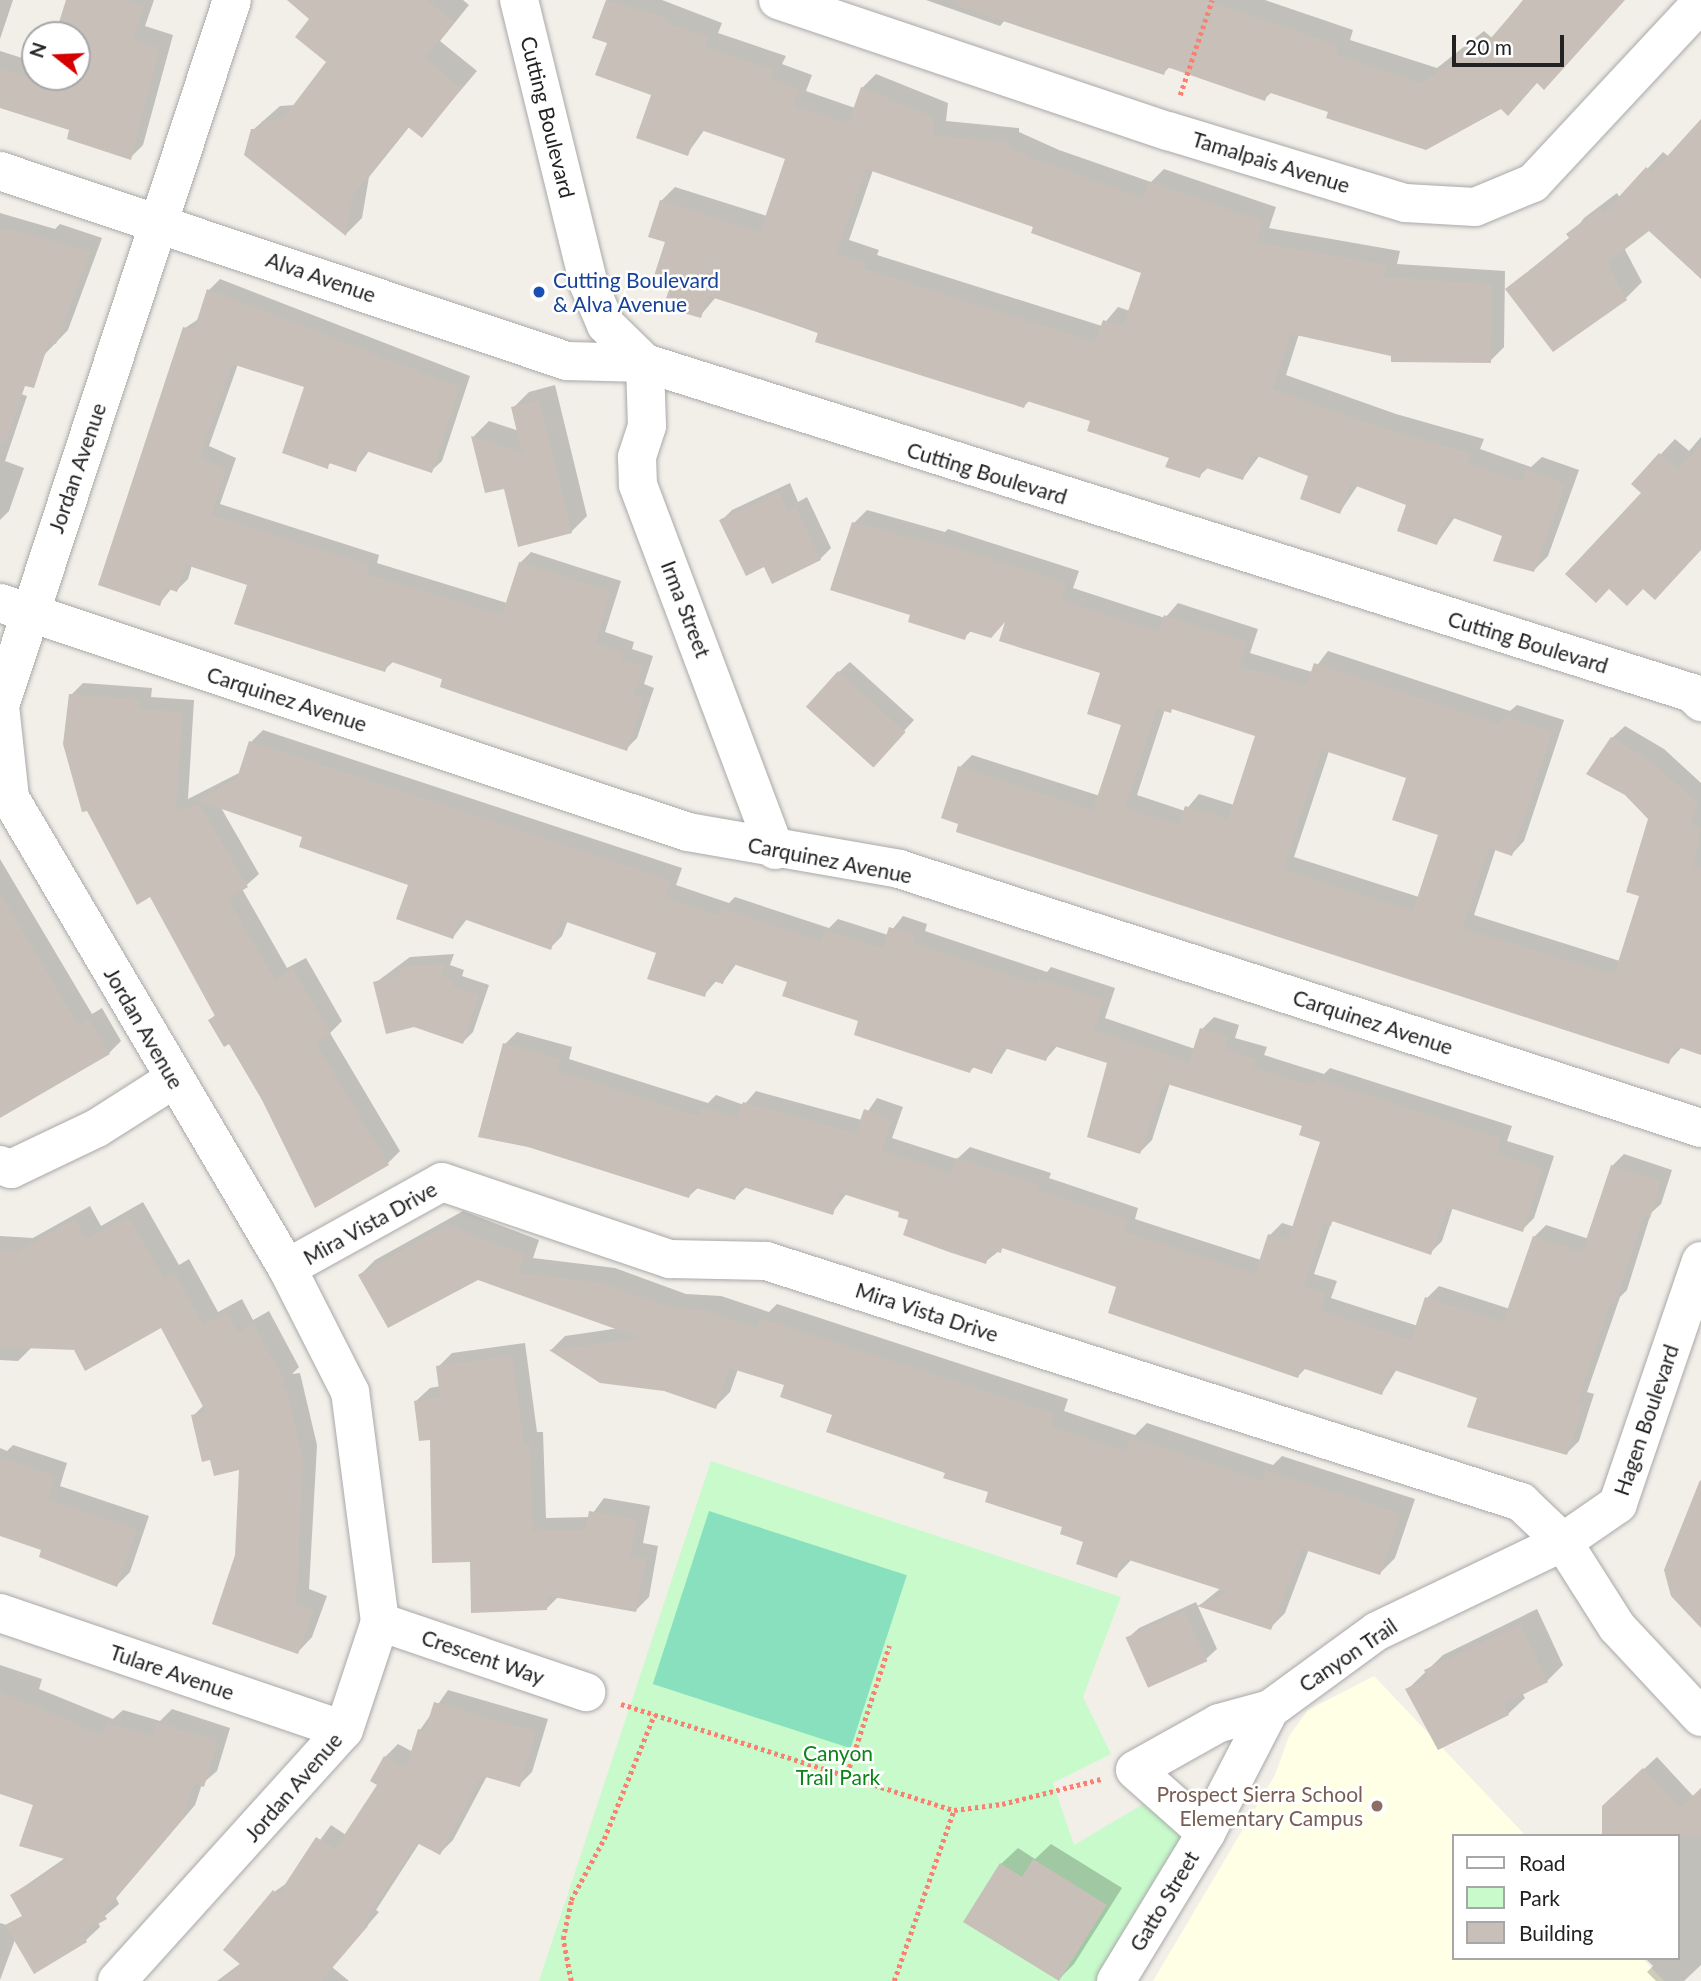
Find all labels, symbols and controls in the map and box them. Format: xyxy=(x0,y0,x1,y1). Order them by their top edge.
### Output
north arrow xyxy=(21,21,91,91)
scale bar xyxy=(1456,21,1568,65)
street label: Cutting Boulevard xyxy=(516,33,580,201)
text: 20 m xyxy=(1465,34,1512,59)
text: N xyxy=(24,39,51,60)
street label: Tamalpais Avenue xyxy=(1189,126,1353,198)
street label: Alva Avenue xyxy=(262,246,380,308)
place label: Cutting Boulevard & Alva Avenue xyxy=(553,267,719,317)
marker: Cutting Boulevard & Alva Avenue xyxy=(531,284,547,300)
street label: Jordan Avenue xyxy=(43,399,111,537)
street label: Cutting Boulevard xyxy=(904,437,1070,509)
street label: Irma Street xyxy=(656,557,716,661)
street label: Cutting Boulevard xyxy=(1445,606,1611,678)
street label: Carquinez Avenue xyxy=(204,661,370,737)
street label: Carquinez Avenue xyxy=(745,832,915,888)
street label: Jordan Avenue xyxy=(99,963,189,1093)
street label: Carquinez Avenue xyxy=(1290,984,1456,1060)
street label: Mira Vista Drive xyxy=(299,1176,441,1270)
street label: Mira Vista Drive xyxy=(852,1277,1002,1347)
street label: Hagen Boulevard xyxy=(1608,1341,1684,1499)
street label: Canyon Trail xyxy=(1294,1613,1402,1697)
street label: Crescent Way xyxy=(418,1624,548,1690)
street label: Tulare Avenue xyxy=(106,1639,238,1705)
street label: Jordan Avenue xyxy=(239,1727,347,1847)
park label: Canyon Trail Park xyxy=(796,1740,880,1790)
place label: Prospect Sierra School Elementary Campus xyxy=(1156,1781,1363,1831)
marker: Prospect Sierra School Elementary Campus xyxy=(1369,1798,1385,1814)
legend xyxy=(1452,1834,1680,1960)
street label: Gatto Street xyxy=(1124,1846,1204,1956)
text: Road xyxy=(1519,1850,1566,1875)
text: Park xyxy=(1519,1885,1560,1910)
text: Building xyxy=(1519,1920,1594,1945)

